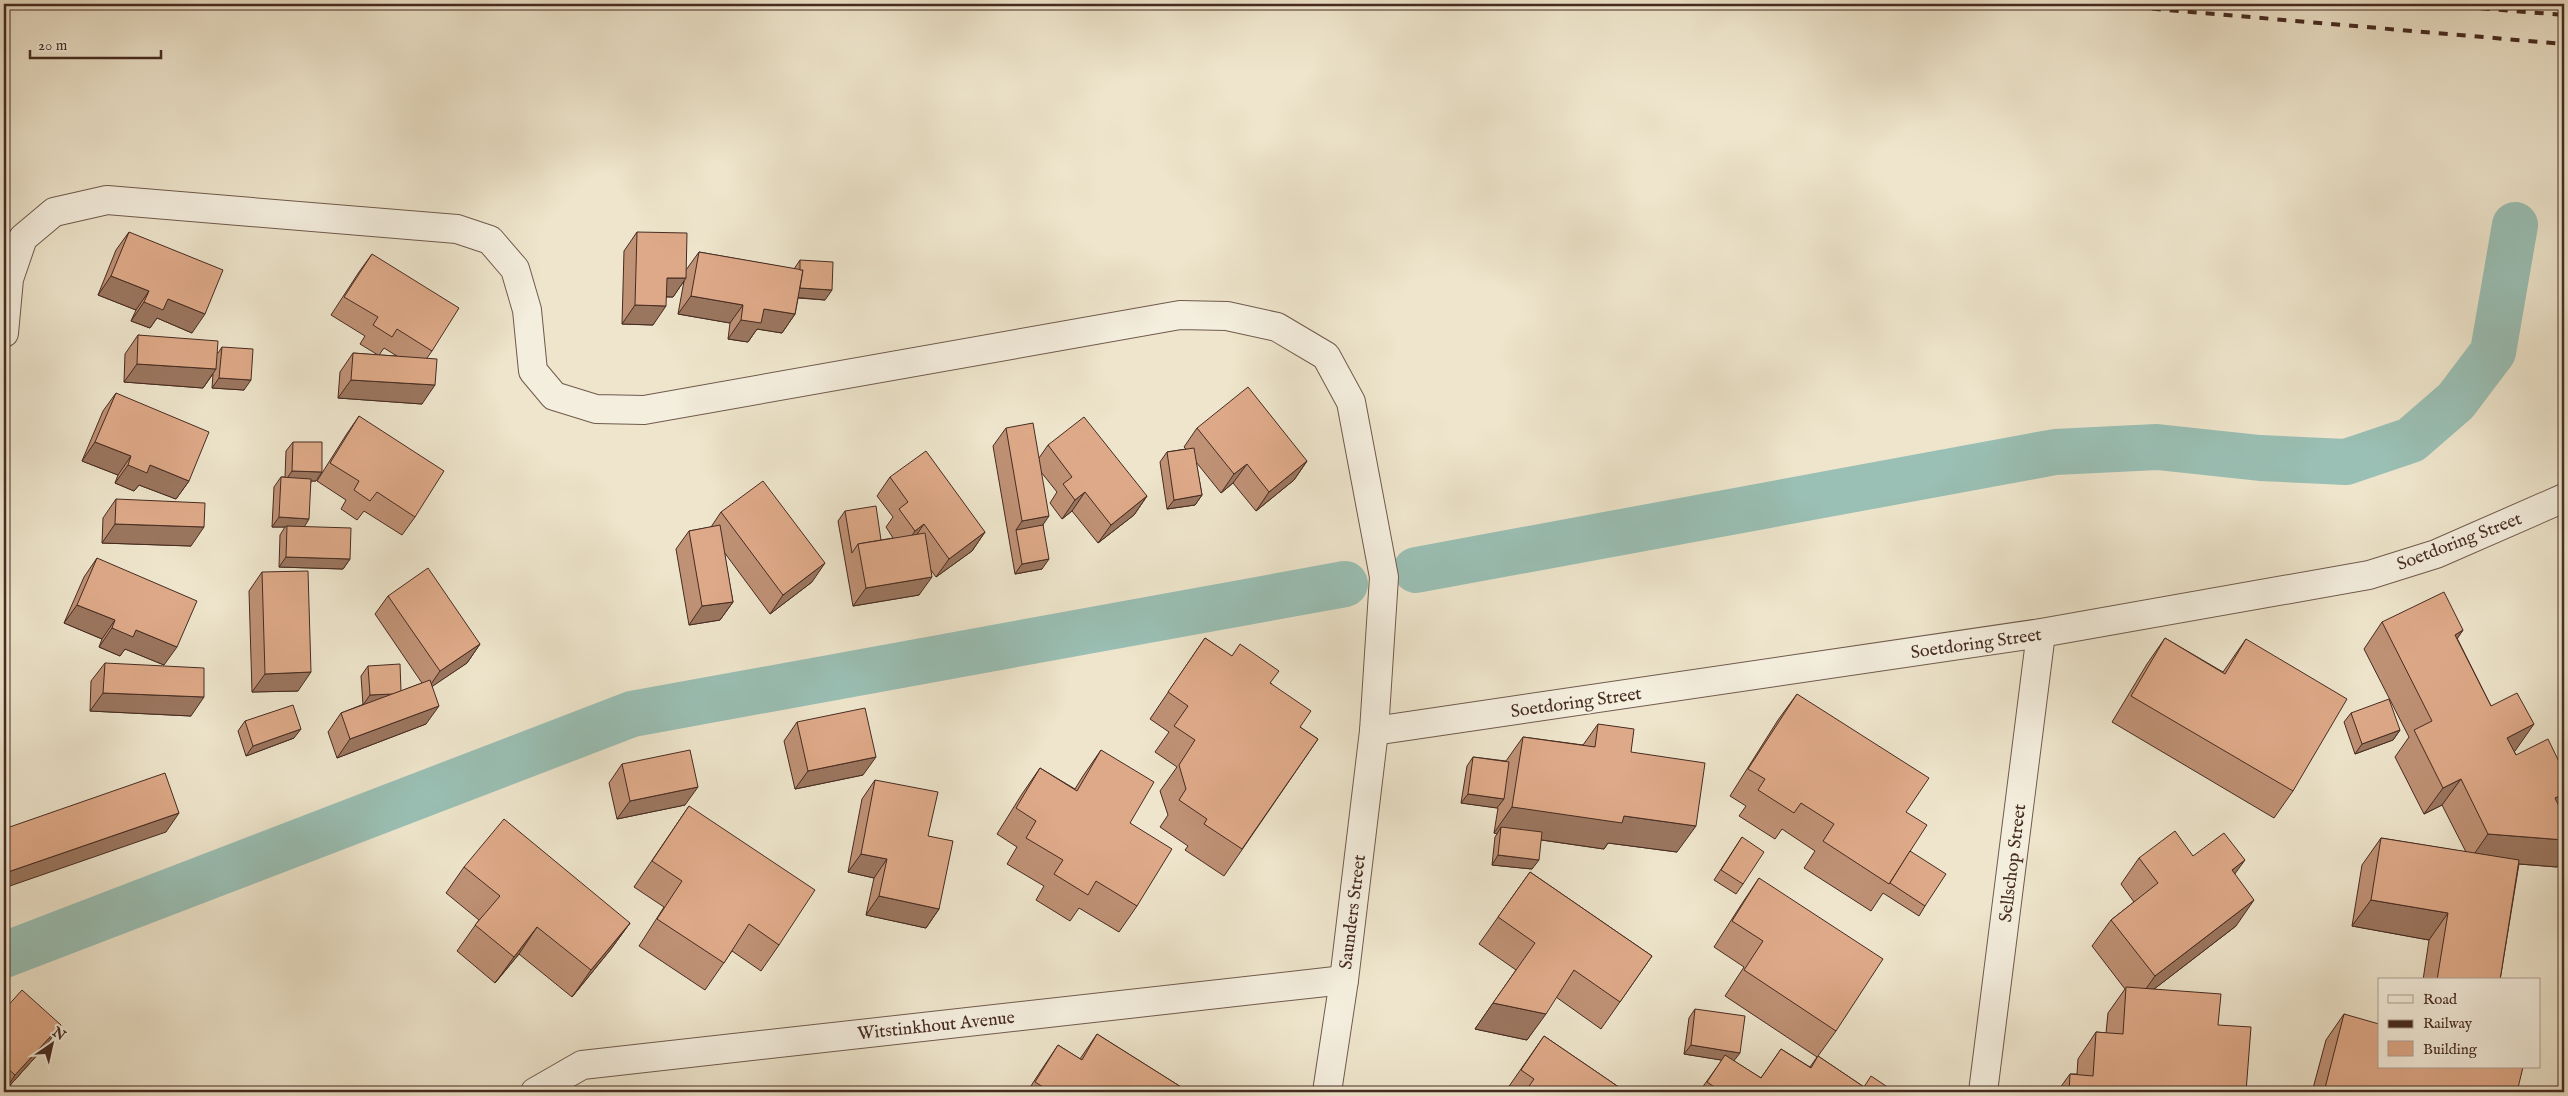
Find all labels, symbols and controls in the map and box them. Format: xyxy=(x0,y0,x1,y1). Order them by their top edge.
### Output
scale bar xyxy=(30,28,161,60)
text: 20 m xyxy=(38,36,68,55)
street label: Soetdoring Street xyxy=(2394,508,2525,577)
street label: Soetdoring Street xyxy=(1909,624,2043,665)
street label: Soetdoring Street xyxy=(1509,683,1643,724)
street label: Sellschop Street xyxy=(1995,803,2032,924)
street label: Saunders Street xyxy=(1335,854,1372,971)
legend xyxy=(2378,978,2540,1068)
text: Road xyxy=(2423,990,2458,1009)
street label: Witstinkhout Avenue xyxy=(856,1007,1016,1046)
text: Railway xyxy=(2423,1014,2473,1033)
north arrow xyxy=(28,1018,78,1068)
text: N xyxy=(48,1023,69,1045)
text: Building xyxy=(2423,1040,2478,1059)

